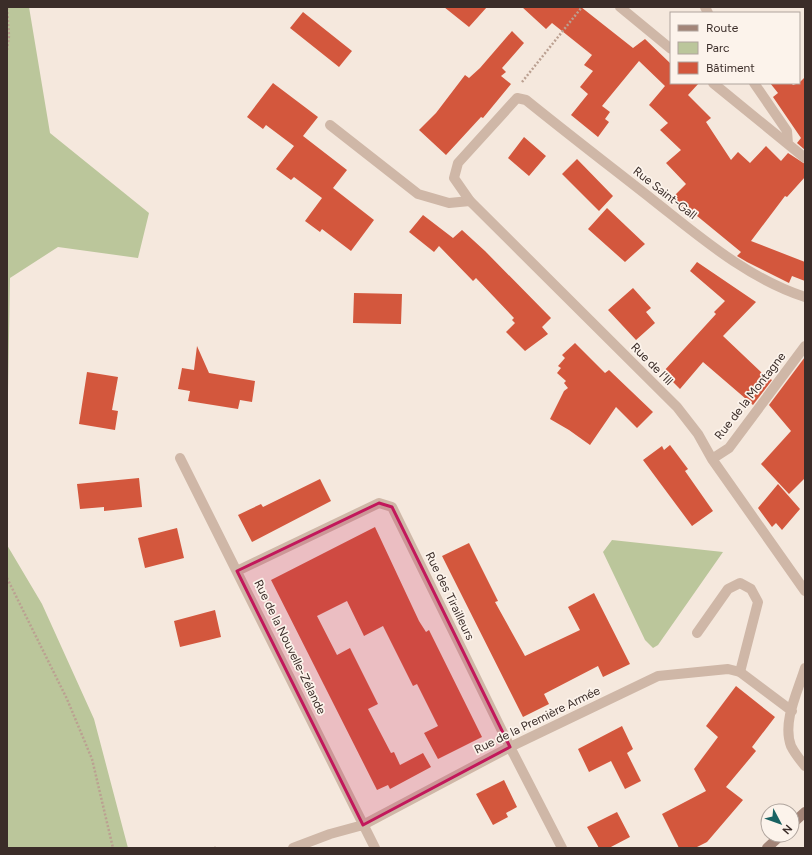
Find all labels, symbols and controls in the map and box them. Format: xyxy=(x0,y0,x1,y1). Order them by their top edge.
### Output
legend xyxy=(670,12,800,84)
text: Route xyxy=(706,21,739,35)
text: Parc xyxy=(706,41,730,55)
text: Bâtiment xyxy=(706,61,755,75)
street label: Rue Saint-Gall xyxy=(630,164,700,222)
street label: Rue de l'Ill xyxy=(628,340,676,388)
street label: Rue de la Montagne xyxy=(712,349,789,442)
street label: Rue des Tirailleurs xyxy=(423,550,478,643)
street label: Rue de la Nouvelle-Zélande xyxy=(251,578,329,717)
street label: Rue de la Première Armée xyxy=(472,683,603,757)
north arrow xyxy=(760,803,800,843)
text: N xyxy=(779,822,795,837)

